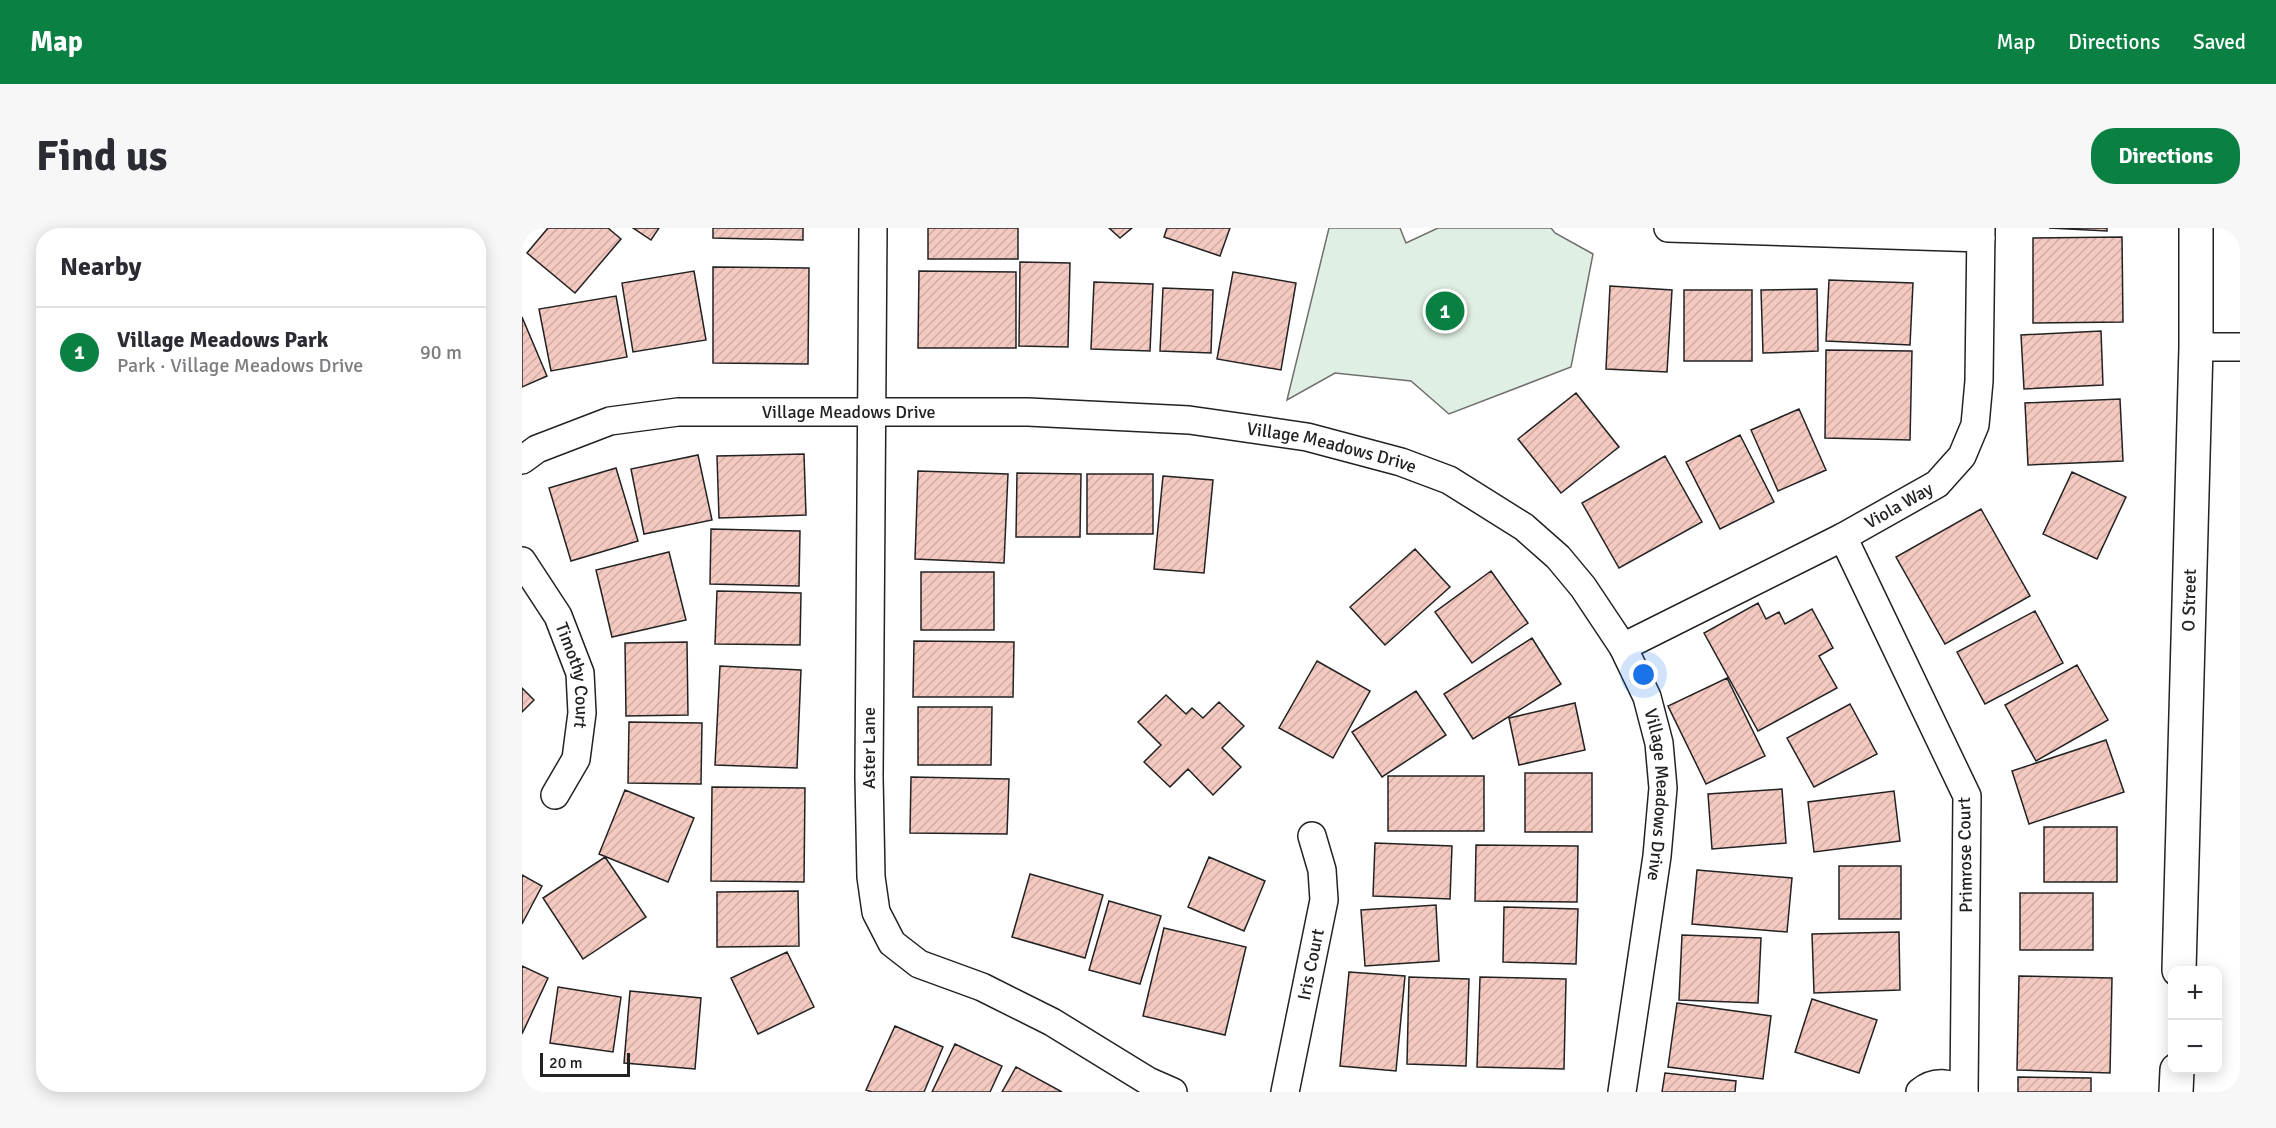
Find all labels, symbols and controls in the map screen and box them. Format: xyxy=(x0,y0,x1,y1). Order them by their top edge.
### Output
text: Map xyxy=(30,25,83,59)
text: Map xyxy=(1997,29,2035,55)
text: Directions xyxy=(2068,29,2160,55)
text: Saved xyxy=(2193,29,2246,55)
button: Directions xyxy=(2091,128,2240,184)
text: Find us xyxy=(36,131,167,182)
text: Nearby xyxy=(60,251,141,283)
pin: 1 xyxy=(1426,288,1464,334)
text: Village Meadows Park xyxy=(117,326,328,353)
text: 1 xyxy=(74,340,85,365)
text: 90 m xyxy=(420,340,462,365)
text: Park · Village Meadows Drive xyxy=(117,353,363,378)
street label: Village Meadows Drive xyxy=(762,401,935,423)
street label: Village Meadows Drive xyxy=(1245,417,1420,478)
street label: Viola Way xyxy=(1861,477,1937,534)
street label: O Street xyxy=(2177,568,2201,632)
street label: Timothy Court xyxy=(551,619,593,730)
your location xyxy=(1629,660,1658,689)
street label: Village Meadows Drive xyxy=(1639,706,1674,882)
street label: Aster Lane xyxy=(858,707,880,789)
street label: Primrose Court xyxy=(1953,797,1977,913)
street label: Iris Court xyxy=(1293,927,1329,1002)
map controls xyxy=(2168,966,2222,1074)
button: + xyxy=(2168,966,2222,1020)
button: − xyxy=(2168,1020,2222,1074)
scale bar xyxy=(540,1050,630,1078)
text: 20 m xyxy=(549,1053,583,1073)

